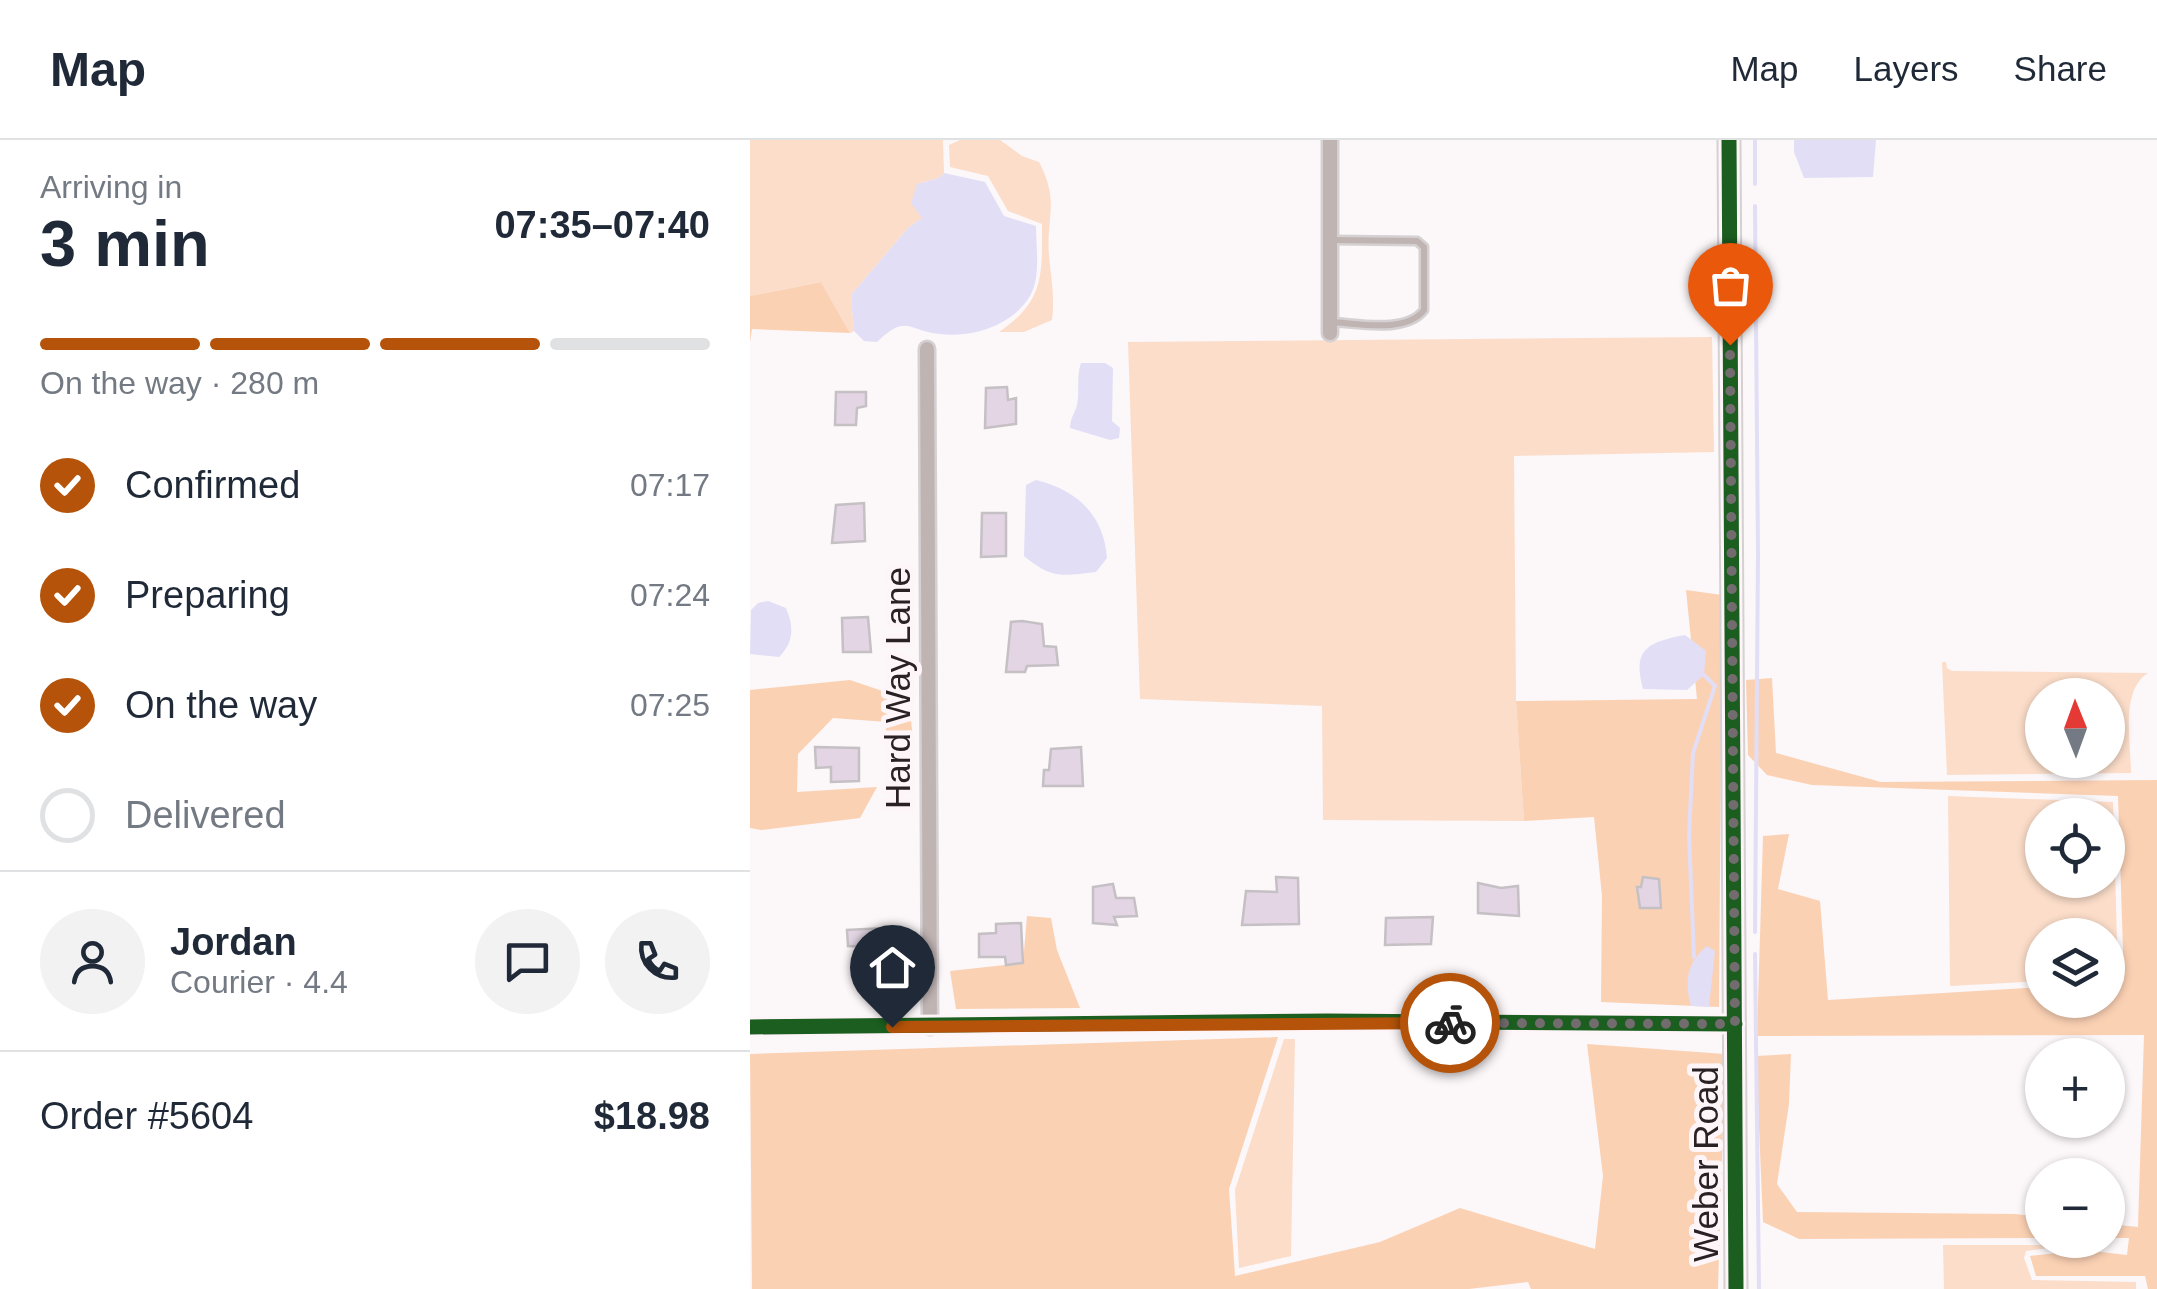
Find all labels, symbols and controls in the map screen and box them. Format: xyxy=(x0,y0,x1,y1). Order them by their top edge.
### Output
text: Map xyxy=(50,43,146,96)
text: Map xyxy=(1730,49,1799,88)
text: Layers xyxy=(1854,49,1959,88)
text: Share xyxy=(2014,49,2107,88)
text: Arriving in xyxy=(40,169,182,205)
text: 07:35–07:40 xyxy=(494,204,710,246)
text: 3 min xyxy=(40,207,210,280)
pin xyxy=(1688,243,1773,346)
icon: bag xyxy=(1703,258,1758,313)
text: On the way · 280 m xyxy=(40,365,319,401)
icon: check xyxy=(40,458,95,513)
text: Confirmed xyxy=(125,464,300,506)
text: 07:17 xyxy=(630,467,710,503)
street label: Hard Way Lane xyxy=(878,567,917,809)
icon: check xyxy=(40,568,95,623)
text: Preparing xyxy=(125,574,290,616)
text: 07:24 xyxy=(630,577,710,613)
icon: check xyxy=(40,678,95,733)
north arrow xyxy=(2025,678,2125,778)
map controls xyxy=(2025,678,2125,1258)
text: On the way xyxy=(125,684,317,726)
text: 07:25 xyxy=(630,687,710,723)
text: Delivered xyxy=(125,794,286,836)
button: locate xyxy=(2025,798,2125,898)
button: person xyxy=(40,909,145,1014)
button: chat xyxy=(475,909,580,1014)
button: phone xyxy=(605,909,710,1014)
button: layers xyxy=(2025,918,2125,1018)
text: Jordan xyxy=(170,921,297,963)
pin xyxy=(850,925,935,1028)
icon: home xyxy=(865,940,920,995)
text: Courier · 4.4 xyxy=(170,964,348,1000)
courier xyxy=(1400,973,1500,1073)
icon: bike xyxy=(1423,996,1478,1051)
button: + xyxy=(2025,1038,2125,1138)
street label: Weber Road xyxy=(1686,1066,1725,1262)
text: Order #5604 xyxy=(40,1095,253,1137)
text: $18.98 xyxy=(594,1095,710,1137)
button: − xyxy=(2025,1158,2125,1258)

